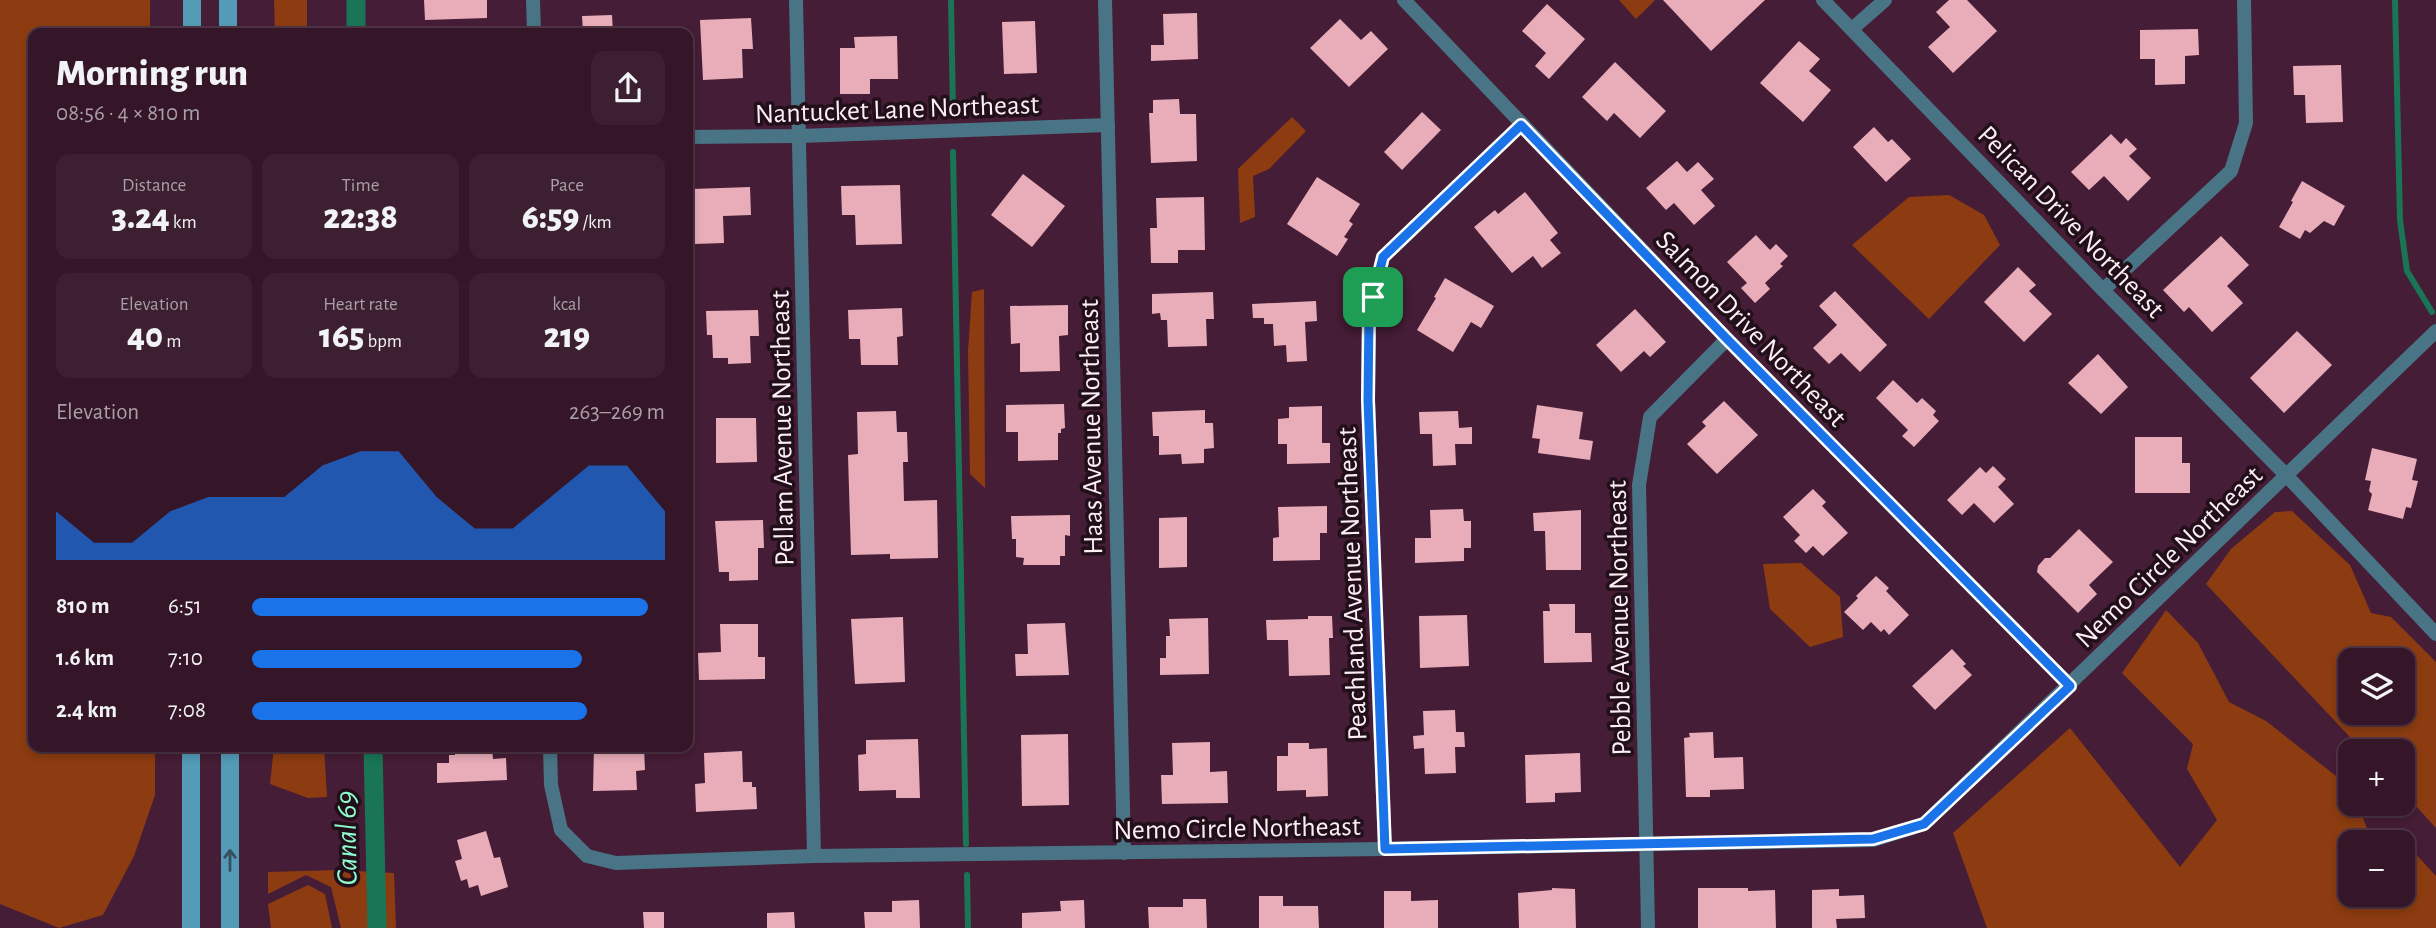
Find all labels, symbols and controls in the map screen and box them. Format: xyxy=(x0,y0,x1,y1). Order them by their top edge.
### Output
button: share xyxy=(591,51,665,125)
text: Morning run xyxy=(56,55,248,93)
street label: Nantucket Lane Northeast xyxy=(754,91,1040,129)
text: 08:56 · 4 × 810 m xyxy=(56,102,200,125)
street label: Pelican Drive Northeast xyxy=(1972,121,2169,324)
text: Distance xyxy=(122,176,186,195)
text: Time xyxy=(342,176,379,195)
text: Pace xyxy=(550,176,584,195)
text: 3.24 xyxy=(112,200,170,235)
text: 22:38 xyxy=(323,200,398,235)
text: 6:59 xyxy=(522,200,579,235)
text: km xyxy=(170,213,197,232)
text: /km xyxy=(579,213,612,232)
street label: Salmon Drive Northeast xyxy=(1650,226,1851,433)
pin xyxy=(1343,267,1403,327)
icon: arrive xyxy=(1354,278,1392,316)
street label: Pellam Avenue Northeast xyxy=(767,290,799,566)
text: Elevation xyxy=(120,295,189,314)
text: Heart rate xyxy=(323,295,398,314)
text: kcal xyxy=(552,295,581,314)
street label: Haas Avenue Northeast xyxy=(1076,299,1108,555)
text: 40 xyxy=(127,319,163,354)
text: 165 xyxy=(319,319,364,354)
text: 219 xyxy=(543,319,590,354)
text: m xyxy=(163,332,181,351)
text: bpm xyxy=(364,332,402,351)
text: Elevation xyxy=(56,401,139,424)
text: 263–269 m xyxy=(569,401,665,424)
street label: Peachland Avenue Northeast xyxy=(1334,427,1372,741)
street label: Nemo Circle Northeast xyxy=(2071,461,2268,653)
street label: Pebble Avenue Northeast xyxy=(1604,480,1636,756)
text: 810 m xyxy=(56,595,110,618)
text: 6:51 xyxy=(168,595,202,618)
text: 1.6 km xyxy=(56,647,114,670)
text: 7:10 xyxy=(168,647,203,670)
map controls xyxy=(2338,648,2415,907)
button: layers xyxy=(2338,648,2415,725)
text: 2.4 km xyxy=(56,699,117,722)
text: 7:08 xyxy=(168,699,206,722)
button: + xyxy=(2338,739,2415,816)
water label: Canal 69 xyxy=(331,790,363,886)
street label: Nemo Circle Northeast xyxy=(1113,813,1361,845)
button: − xyxy=(2338,830,2415,907)
one-way arrow xyxy=(223,849,237,872)

